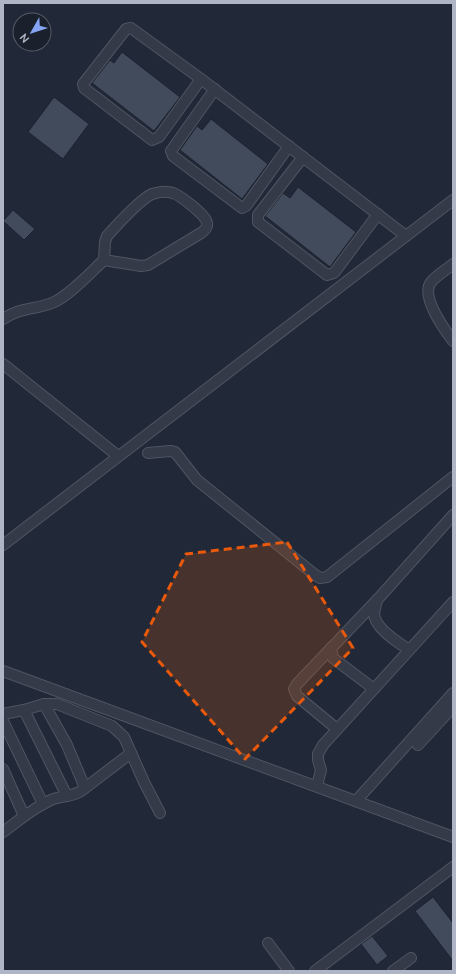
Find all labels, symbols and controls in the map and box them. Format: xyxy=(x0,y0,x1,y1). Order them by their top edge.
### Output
north arrow xyxy=(12,12,52,52)
text: N xyxy=(17,31,31,45)

